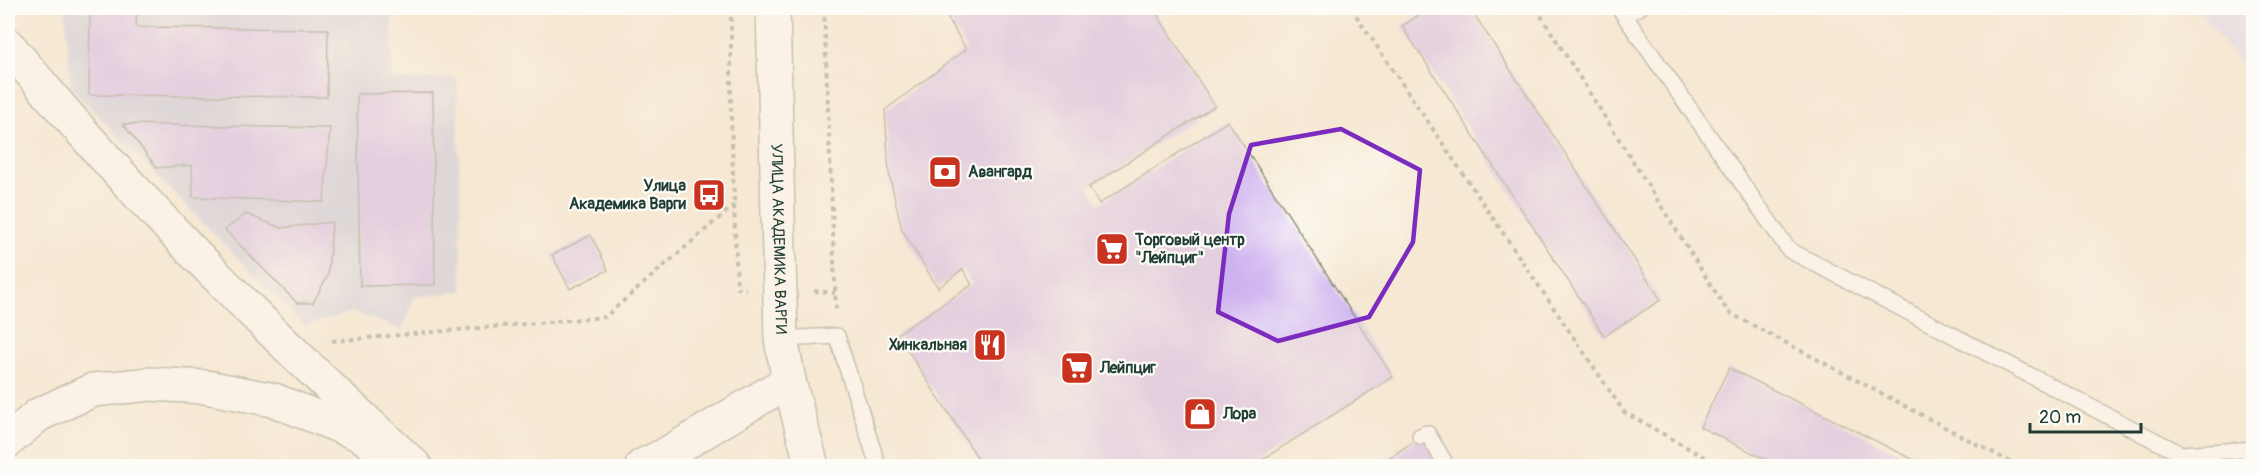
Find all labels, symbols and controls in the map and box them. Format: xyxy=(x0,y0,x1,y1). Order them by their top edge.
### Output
street label: УЛИЦА АКАДЕМИКА ВАРГИ xyxy=(766,143,791,335)
bank icon: Авангард xyxy=(927,154,963,190)
place label: Авангард xyxy=(968,162,1032,182)
place label: Улица Академика Варги xyxy=(569,176,687,214)
bus stop icon: Улица Академика Варги xyxy=(691,177,727,213)
place label: Торговый центр "Лейпциг" xyxy=(1134,230,1245,268)
supermarket icon: Торговый центр "Лейпциг" xyxy=(1094,231,1130,267)
restaurant icon: Хинкальная xyxy=(972,327,1008,363)
place label: Хинкальная xyxy=(889,335,967,355)
supermarket icon: Лейпциг xyxy=(1059,350,1095,386)
place label: Лейпциг xyxy=(1099,358,1156,378)
shop icon: Лора xyxy=(1182,396,1218,432)
scale bar xyxy=(2030,396,2141,434)
place label: Лора xyxy=(1222,404,1257,424)
text: 20 m xyxy=(2039,406,2081,429)

